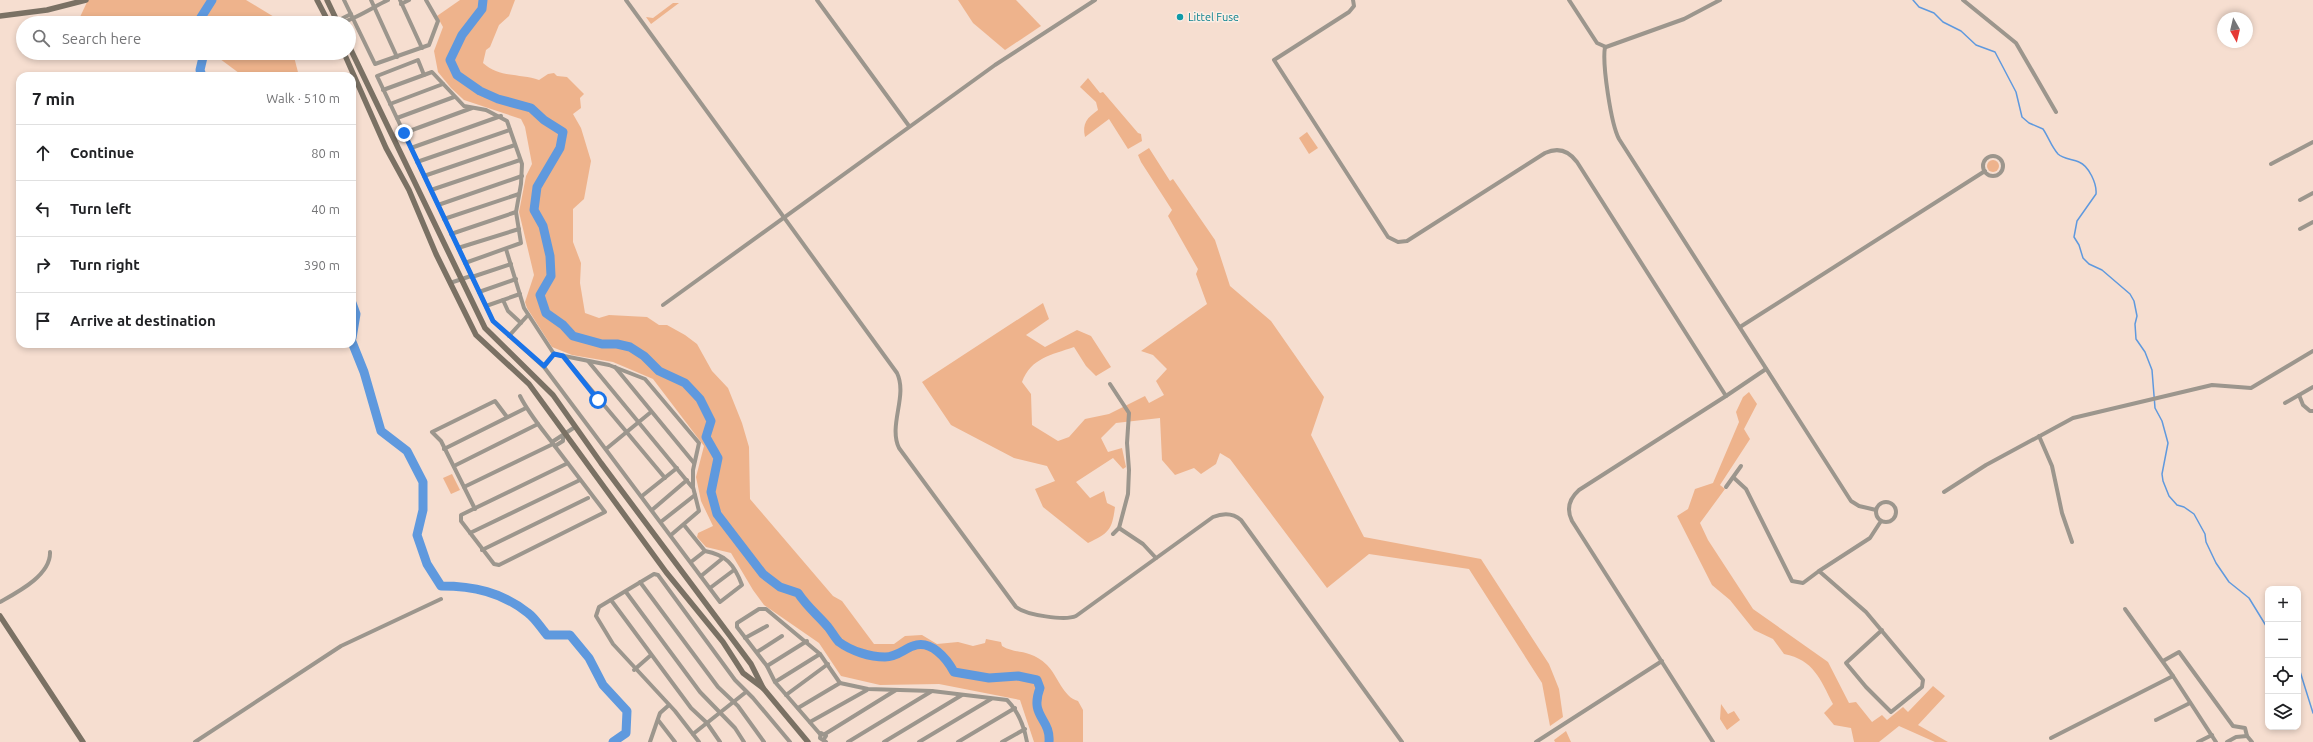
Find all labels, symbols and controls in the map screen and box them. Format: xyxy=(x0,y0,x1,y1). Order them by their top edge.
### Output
place label: Littel Fuse xyxy=(1188,11,1239,23)
marker: Littel Fuse xyxy=(1175,12,1185,22)
north arrow xyxy=(2217,12,2253,48)
search box xyxy=(16,16,356,60)
icon: search xyxy=(30,27,52,49)
text: Search here xyxy=(62,30,141,47)
text: 7 min xyxy=(32,89,75,108)
text: Walk · 510 m xyxy=(266,91,340,105)
route end xyxy=(395,124,413,142)
icon: ahead xyxy=(32,142,54,164)
text: Continue xyxy=(70,144,134,161)
text: 80 m xyxy=(311,146,340,160)
icon: left xyxy=(32,198,54,220)
text: Turn left xyxy=(70,200,131,217)
text: 40 m xyxy=(311,202,340,216)
icon: right xyxy=(32,254,54,276)
text: Turn right xyxy=(70,256,140,273)
text: 390 m xyxy=(304,258,340,272)
icon: arrive xyxy=(32,310,54,332)
text: Arrive at destination xyxy=(70,312,216,329)
route start xyxy=(589,391,607,409)
map controls xyxy=(2265,586,2301,730)
button: + xyxy=(2265,586,2301,622)
button: − xyxy=(2265,622,2301,658)
button: locate xyxy=(2265,658,2301,694)
button: layers xyxy=(2265,694,2301,730)

